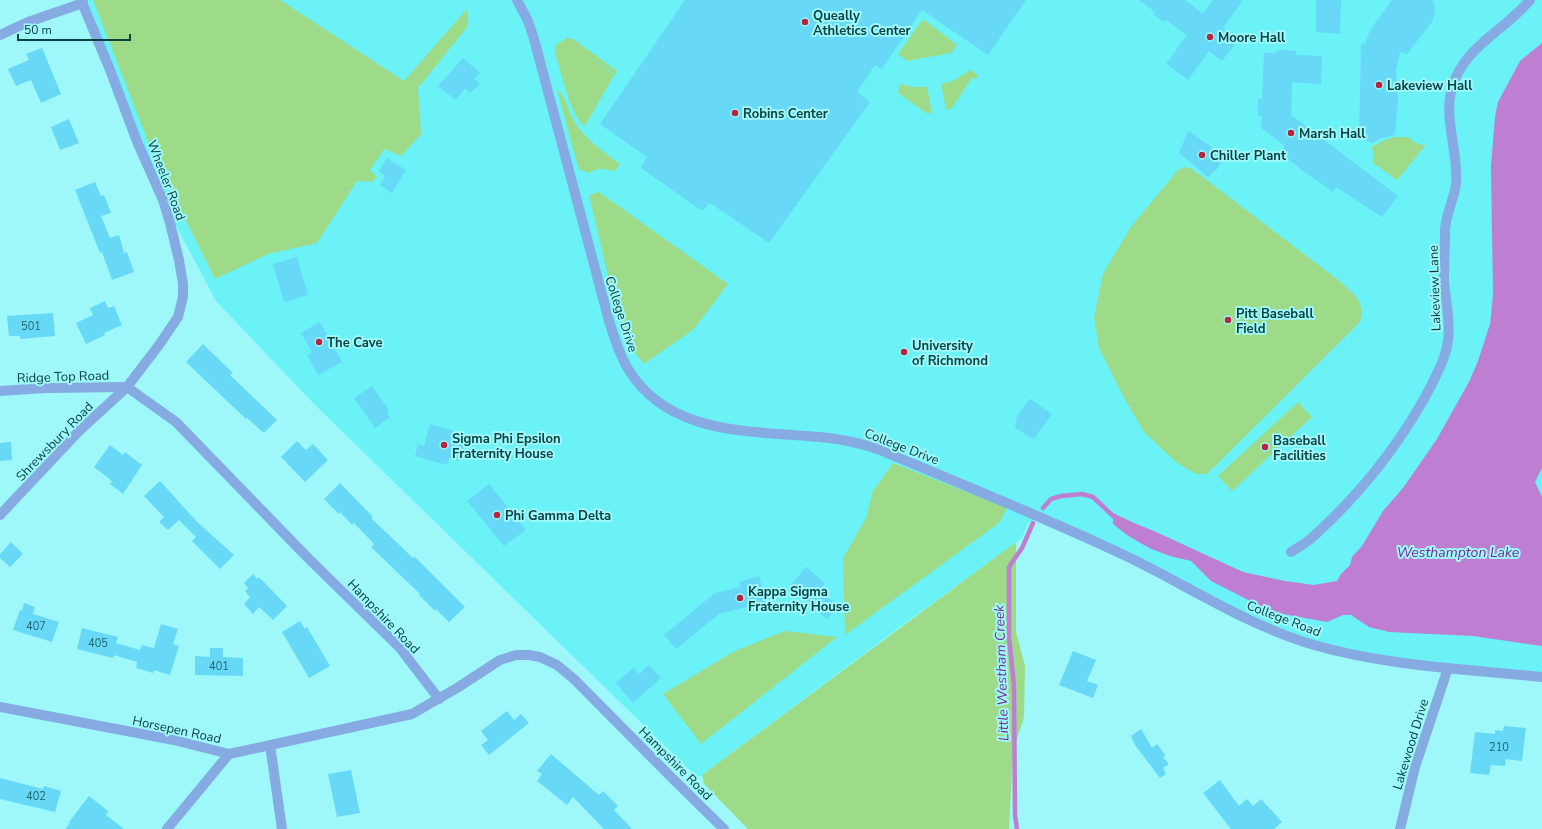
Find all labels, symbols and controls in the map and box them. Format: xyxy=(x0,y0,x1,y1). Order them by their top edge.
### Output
place label: Queally Athletics Center xyxy=(813,7,911,40)
scale bar xyxy=(18,16,130,42)
marker: Queally Athletics Center xyxy=(800,17,810,27)
text: 50 m xyxy=(24,22,52,38)
place label: Moore Hall xyxy=(1218,29,1286,47)
marker: Moore Hall xyxy=(1205,32,1215,42)
place label: Lakeview Hall xyxy=(1387,77,1473,95)
marker: Lakeview Hall xyxy=(1374,80,1384,90)
place label: Robins Center xyxy=(743,105,829,123)
marker: Robins Center xyxy=(730,108,740,118)
place label: Marsh Hall xyxy=(1299,125,1366,143)
marker: Marsh Hall xyxy=(1286,128,1296,138)
street label: Wheeler Road xyxy=(143,138,190,223)
place label: Chiller Plant xyxy=(1210,147,1287,165)
marker: Chiller Plant xyxy=(1197,150,1207,160)
street label: Lakeview Lane xyxy=(1424,245,1445,331)
street label: College Drive xyxy=(600,274,642,355)
place label: Pitt Baseball Field xyxy=(1236,305,1314,338)
marker: Pitt Baseball Field xyxy=(1223,315,1233,325)
house number: 501 xyxy=(21,319,41,334)
place label: The Cave xyxy=(327,334,383,352)
marker: The Cave xyxy=(314,337,324,347)
place label: University of Richmond xyxy=(912,337,988,370)
marker: University of Richmond xyxy=(899,347,909,357)
street label: Ridge Top Road xyxy=(17,366,110,388)
street label: Shrewsbury Road xyxy=(12,398,97,485)
street label: College Drive xyxy=(862,424,942,469)
place label: Sigma Phi Epsilon Fraternity House xyxy=(452,430,561,463)
place label: Baseball Facilities xyxy=(1273,432,1327,465)
marker: Sigma Phi Epsilon Fraternity House xyxy=(439,440,449,450)
marker: Baseball Facilities xyxy=(1260,442,1270,452)
place label: Phi Gamma Delta xyxy=(505,507,611,525)
marker: Phi Gamma Delta xyxy=(492,510,502,520)
water label: Westhampton Lake xyxy=(1397,543,1520,562)
street label: Hampshire Road xyxy=(343,575,424,658)
place label: Kappa Sigma Fraternity House xyxy=(748,583,849,616)
marker: Kappa Sigma Fraternity House xyxy=(735,593,745,603)
street label: College Road xyxy=(1244,597,1323,641)
water label: Little Westham Creek xyxy=(990,604,1013,741)
house number: 407 xyxy=(26,619,46,634)
house number: 405 xyxy=(88,636,108,651)
house number: 401 xyxy=(209,659,229,674)
street label: Lakewood Drive xyxy=(1389,697,1433,792)
street label: Horsepen Road xyxy=(131,712,223,748)
street label: Hampshire Road xyxy=(635,723,716,804)
house number: 210 xyxy=(1489,740,1509,755)
house number: 402 xyxy=(26,789,46,804)

